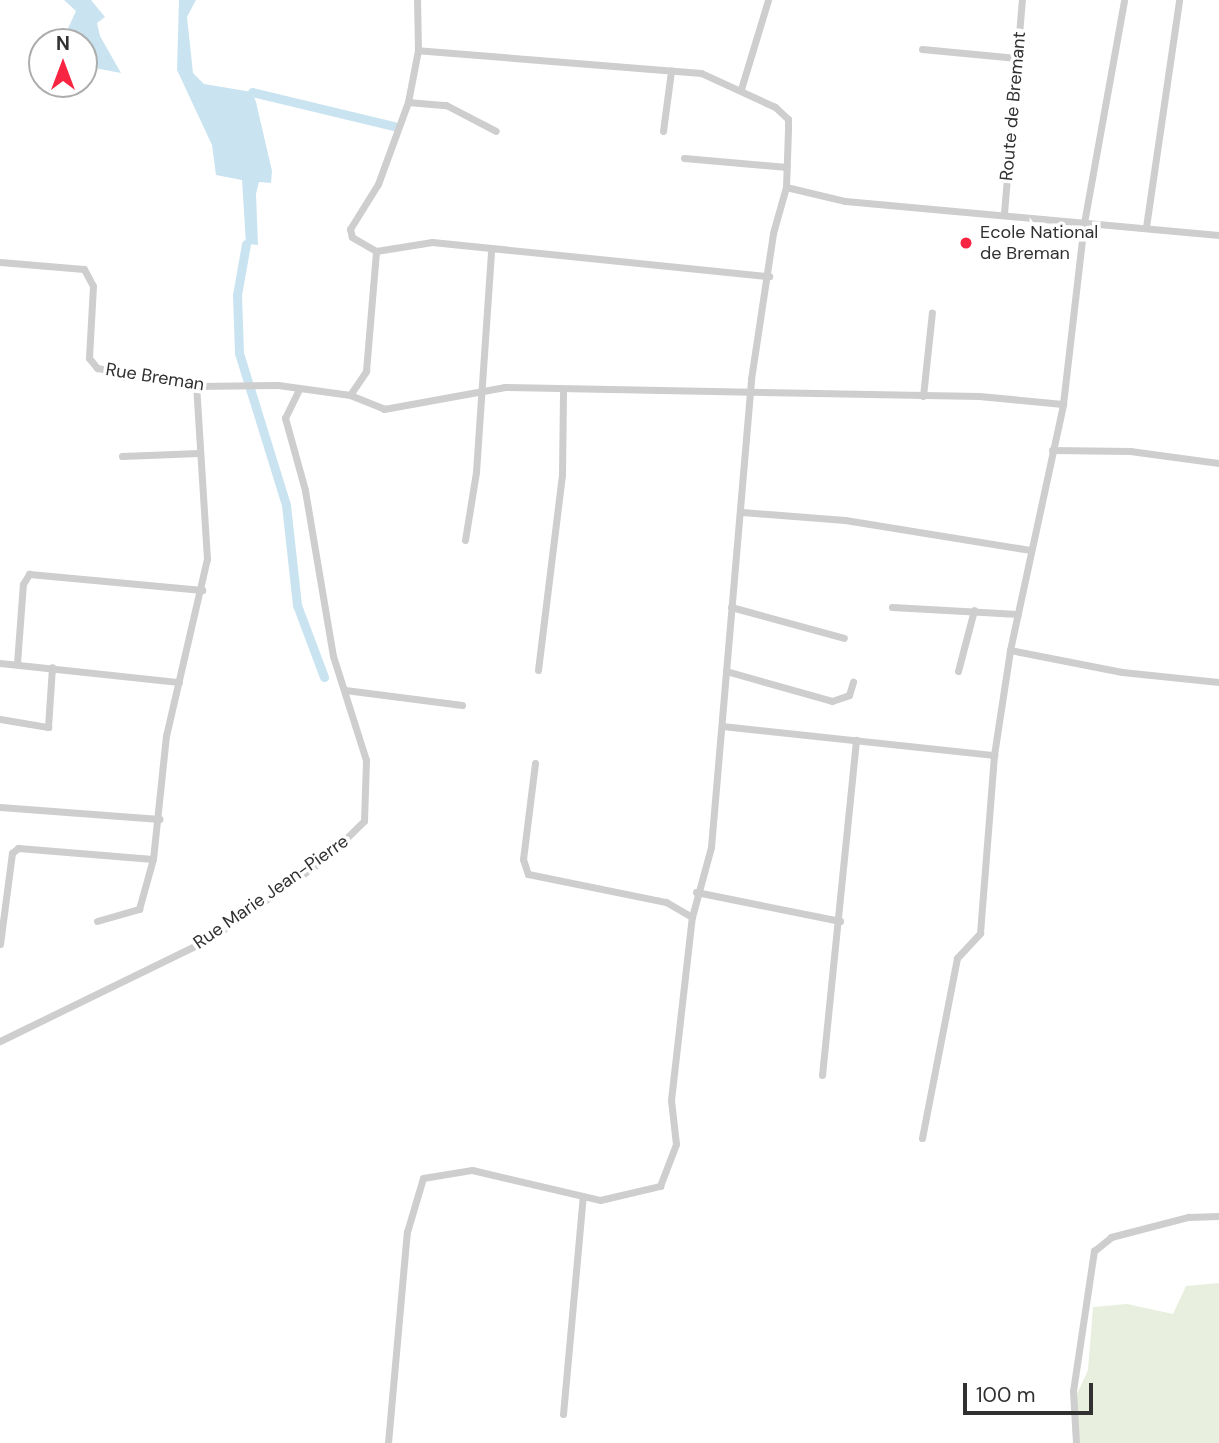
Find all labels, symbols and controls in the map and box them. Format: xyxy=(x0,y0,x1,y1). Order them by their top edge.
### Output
north arrow xyxy=(28,28,98,98)
street label: Route de Bremant xyxy=(996,30,1030,182)
text: N xyxy=(56,31,70,56)
place label: Ecole National de Breman xyxy=(980,222,1098,264)
marker: Ecole National de Breman xyxy=(958,235,974,251)
street label: Rue Breman xyxy=(104,359,206,395)
street label: Rue Marie Jean-Pierre xyxy=(189,830,353,954)
scale bar xyxy=(967,1370,1096,1414)
text: 100 m xyxy=(976,1381,1036,1409)

